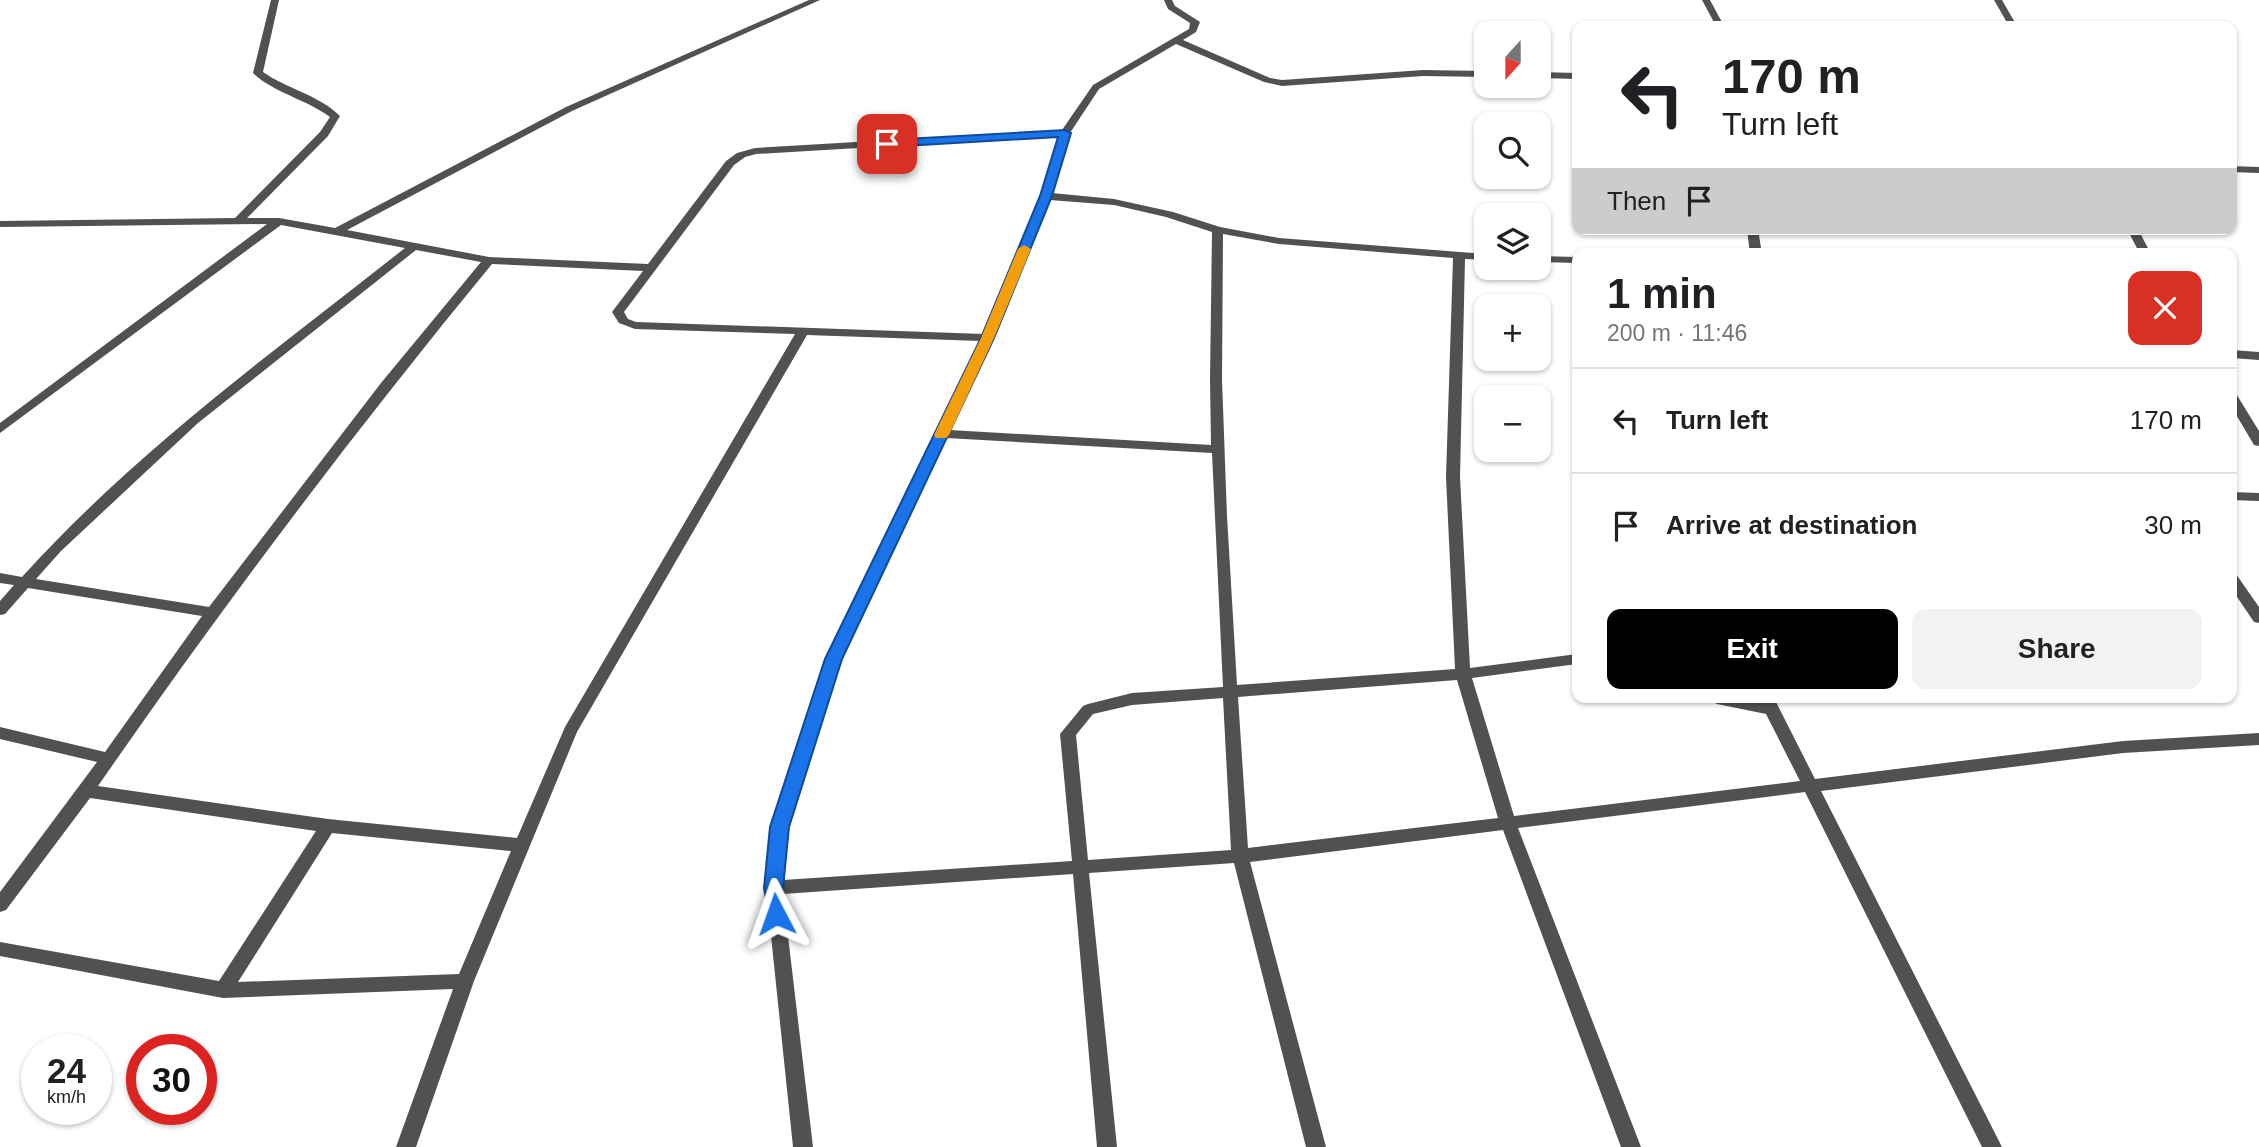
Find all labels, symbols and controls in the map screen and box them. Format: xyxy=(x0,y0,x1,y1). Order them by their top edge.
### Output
north arrow xyxy=(1474,21,1550,98)
map controls xyxy=(1474,21,1551,462)
icon: left xyxy=(1607,49,1698,140)
text: 170 m xyxy=(1722,49,1861,103)
text: Turn left xyxy=(1722,106,1838,142)
button: search xyxy=(1474,112,1551,189)
pin xyxy=(857,114,917,174)
icon: arrive xyxy=(868,125,906,163)
icon: arrive xyxy=(1680,182,1718,220)
text: Then xyxy=(1607,186,1666,216)
button: layers xyxy=(1474,203,1551,280)
text: 1 min xyxy=(1607,270,1717,317)
button: close xyxy=(2128,271,2202,345)
button: + xyxy=(1474,294,1551,371)
text: 200 m · 11:46 xyxy=(1607,320,1747,346)
button: − xyxy=(1474,385,1551,462)
icon: left xyxy=(1607,402,1645,440)
text: Turn left xyxy=(1666,405,1768,435)
text: 170 m xyxy=(2130,405,2202,435)
icon: arrive xyxy=(1607,507,1645,545)
text: Arrive at destination xyxy=(1666,510,1917,540)
text: 30 m xyxy=(2144,510,2202,540)
button: Exit xyxy=(1607,609,1898,689)
button: Share xyxy=(1912,609,2202,689)
position arrow xyxy=(739,877,813,951)
speed limit sign: 30 xyxy=(126,1034,217,1125)
text: 24 xyxy=(47,1051,86,1090)
text: km/h xyxy=(47,1087,86,1107)

